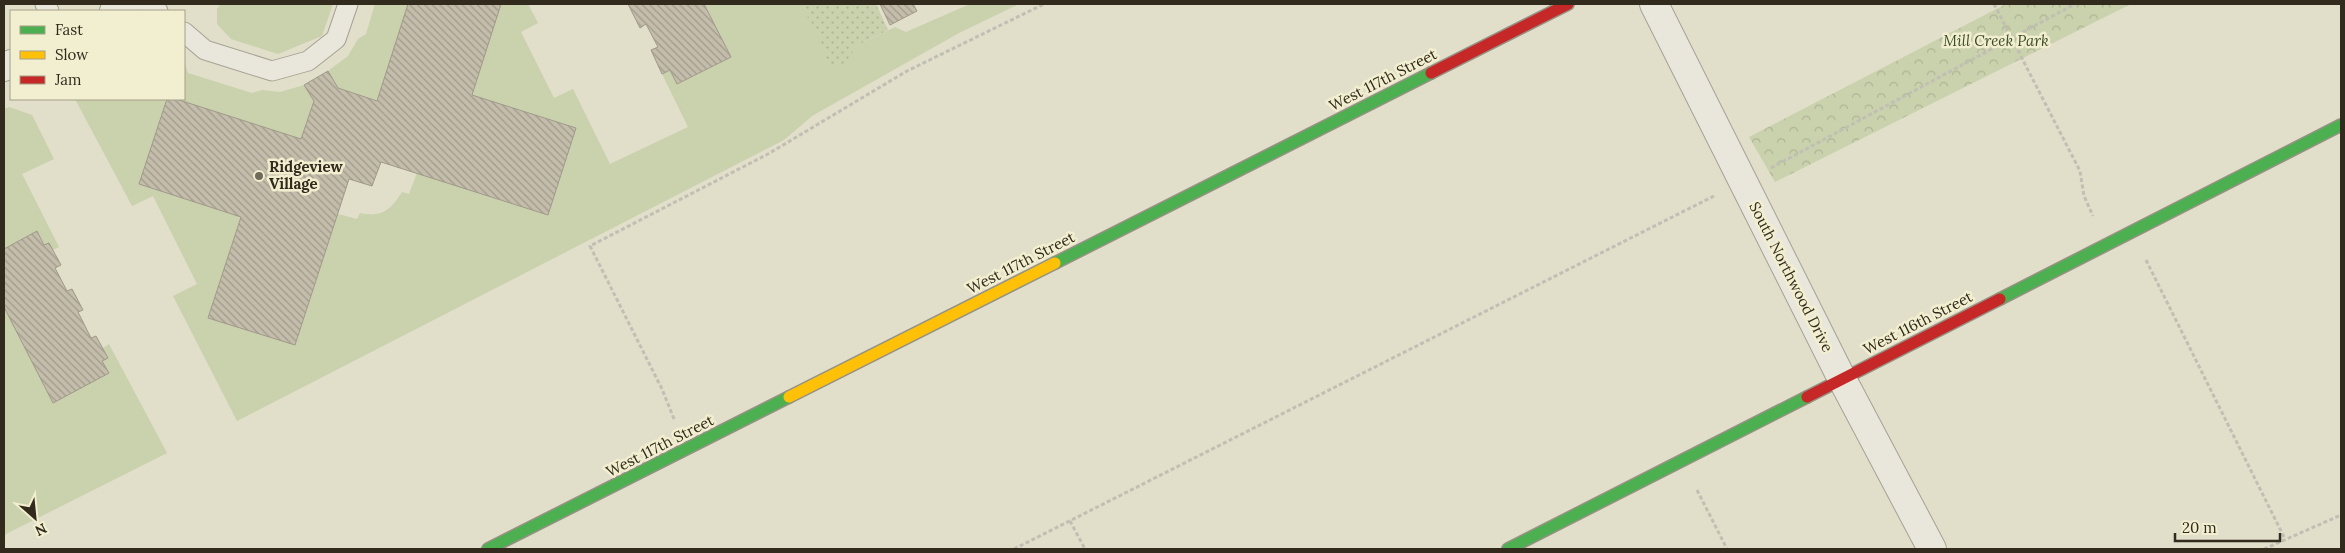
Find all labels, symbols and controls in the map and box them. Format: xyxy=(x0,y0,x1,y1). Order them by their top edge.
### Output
legend xyxy=(10,10,185,100)
text: Fast xyxy=(55,20,83,39)
park label: Mill Creek Park xyxy=(1943,31,2049,50)
street label: West 117th Street xyxy=(1326,44,1440,115)
text: Slow xyxy=(55,45,88,64)
text: Jam xyxy=(54,70,82,89)
place label: Ridgeview Village xyxy=(269,157,344,193)
marker: Ridgeview Village xyxy=(253,170,265,182)
street label: South Northwood Drive xyxy=(1745,198,1838,355)
street label: West 117th Street xyxy=(964,227,1078,298)
street label: West 116th Street xyxy=(1860,287,1976,358)
street label: West 117th Street xyxy=(603,410,717,481)
north arrow xyxy=(10,493,60,543)
scale bar xyxy=(2175,510,2280,542)
text: 20 m xyxy=(2182,518,2217,537)
text: N xyxy=(32,519,50,540)

